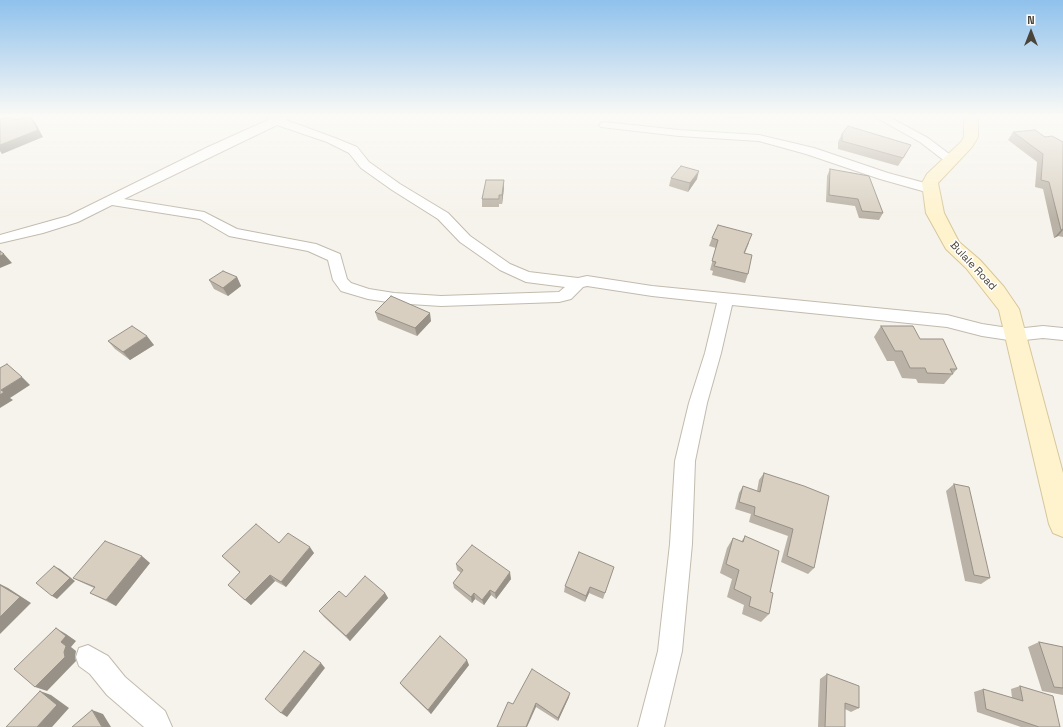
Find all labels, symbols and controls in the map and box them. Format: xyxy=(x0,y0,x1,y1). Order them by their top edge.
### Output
north arrow xyxy=(1011,12,1051,52)
text: N xyxy=(1027,13,1035,27)
street label: Bulale Road xyxy=(947,239,999,293)

